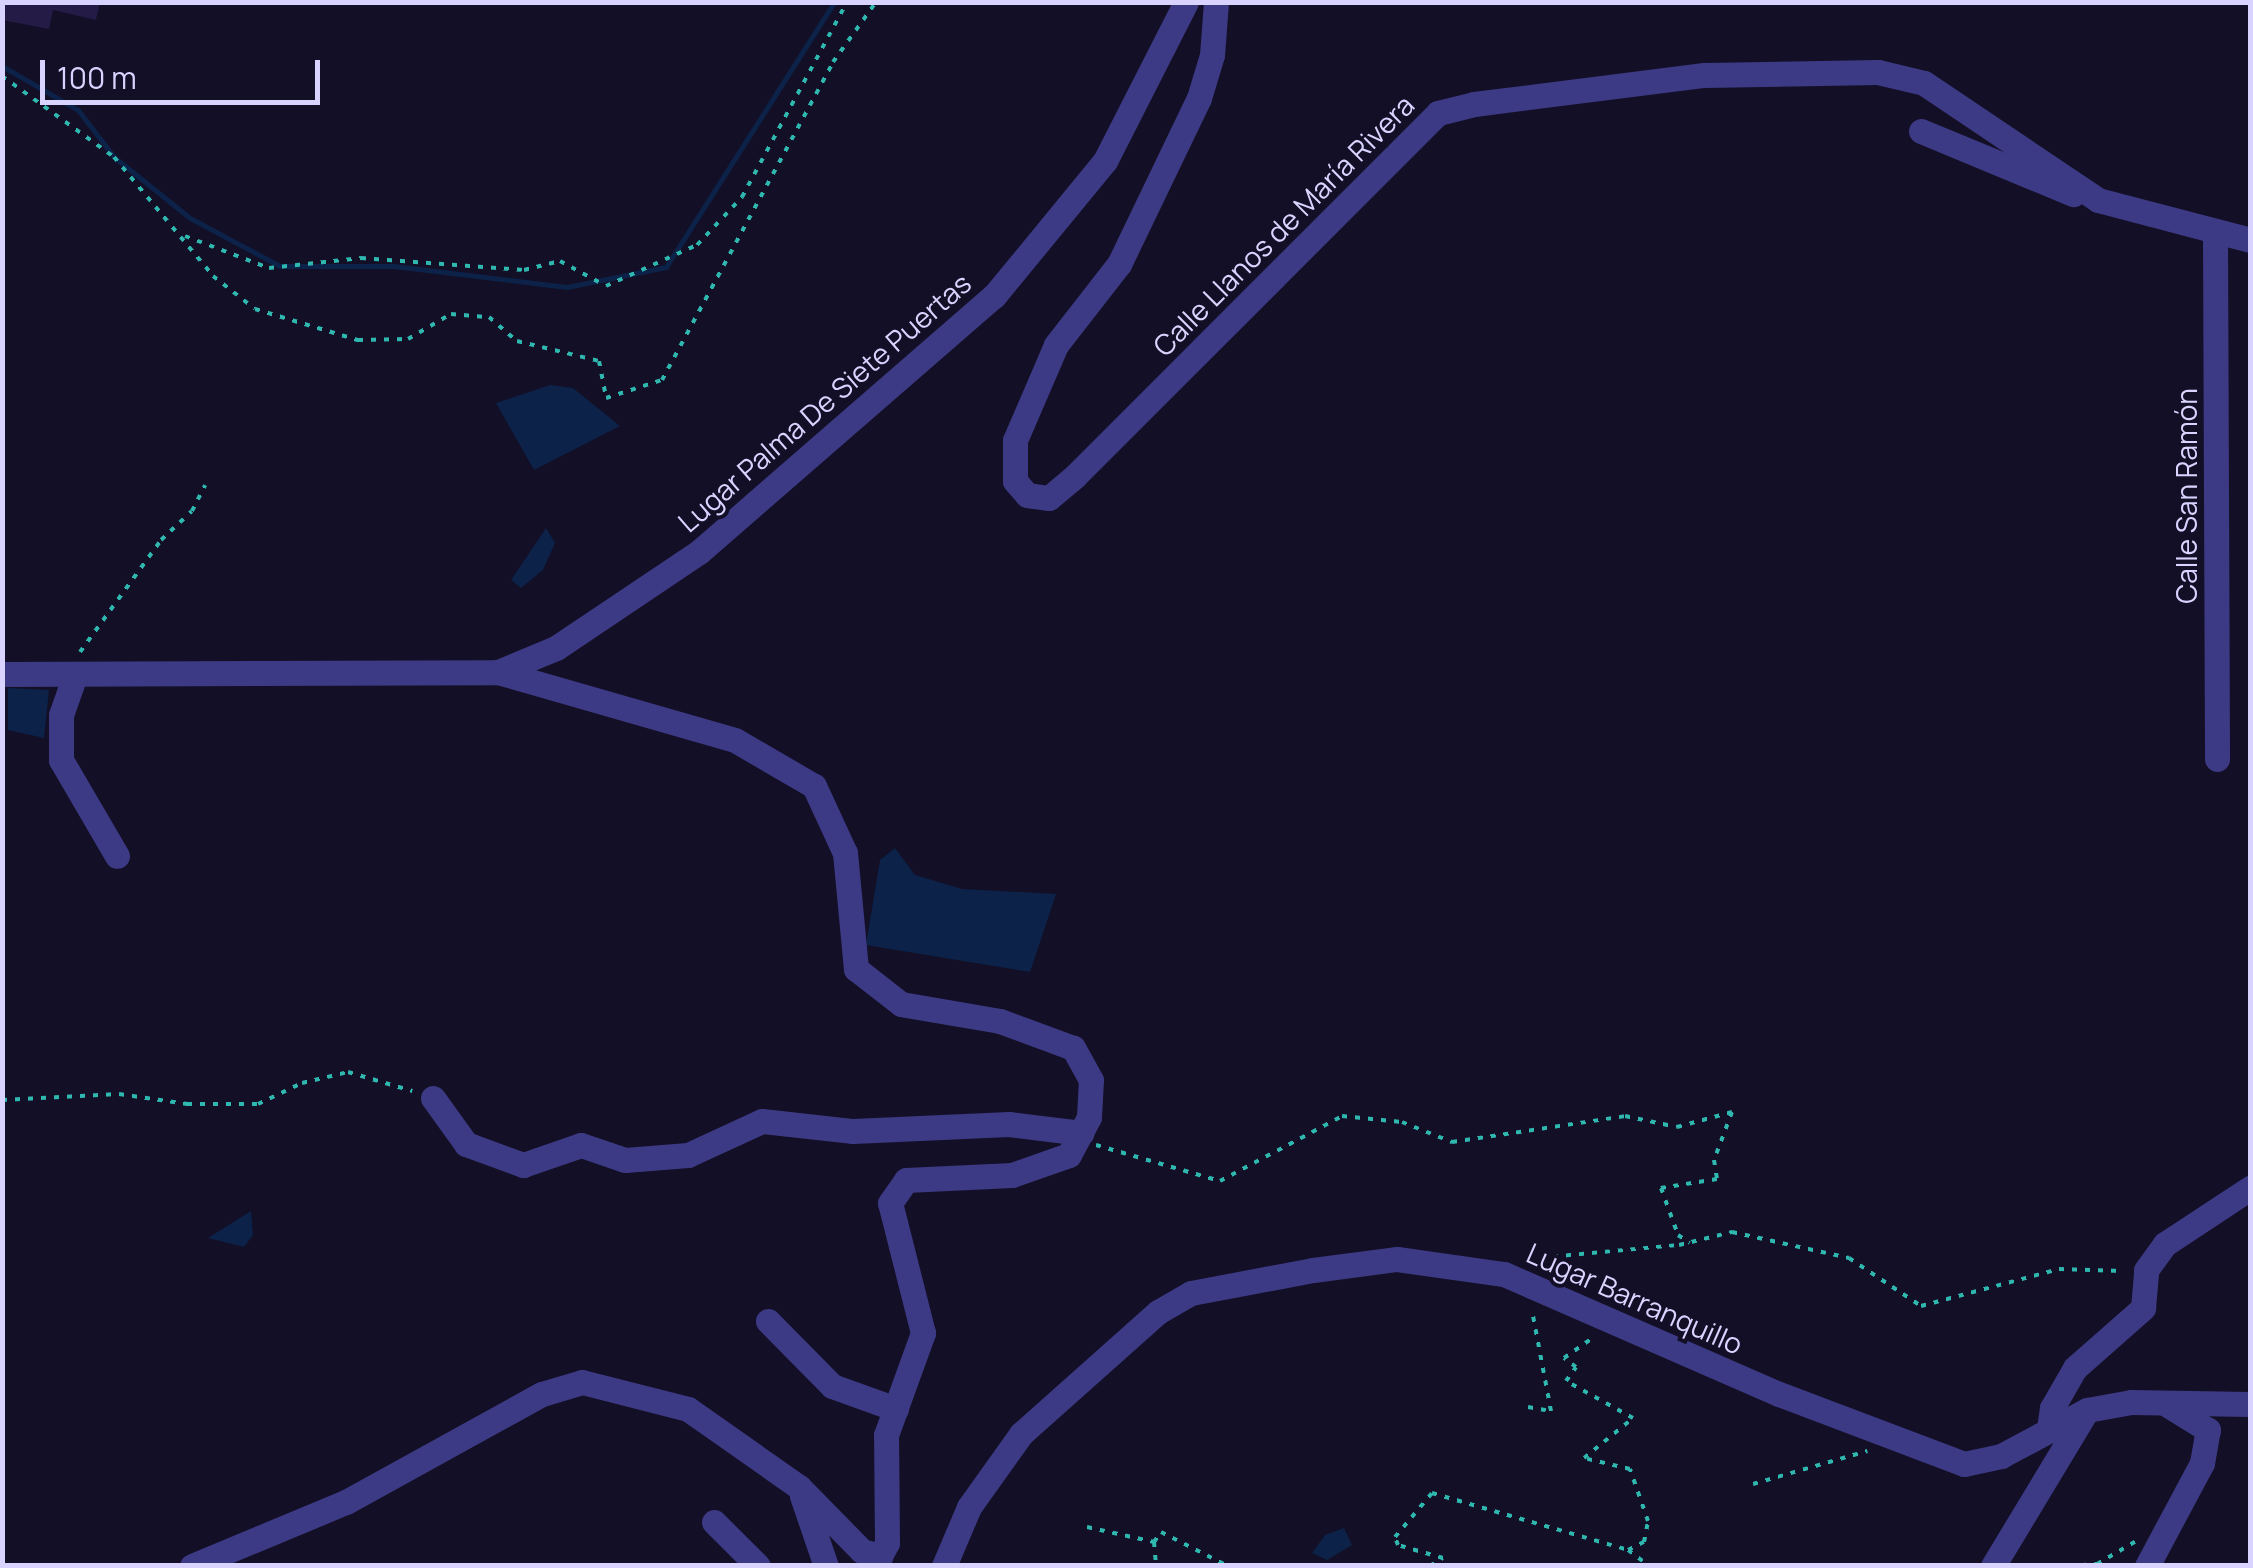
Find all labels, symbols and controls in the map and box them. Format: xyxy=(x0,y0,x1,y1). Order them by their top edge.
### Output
scale bar xyxy=(45,40,325,102)
text: 100 m xyxy=(57,57,137,98)
street label: Calle Llanos de María Rivera xyxy=(1146,88,1420,362)
street label: Lugar Palma De Siete Puertas xyxy=(671,266,977,538)
street label: Calle San Ramón xyxy=(2169,388,2203,604)
street label: Lugar Barranquillo xyxy=(1522,1235,1748,1361)

